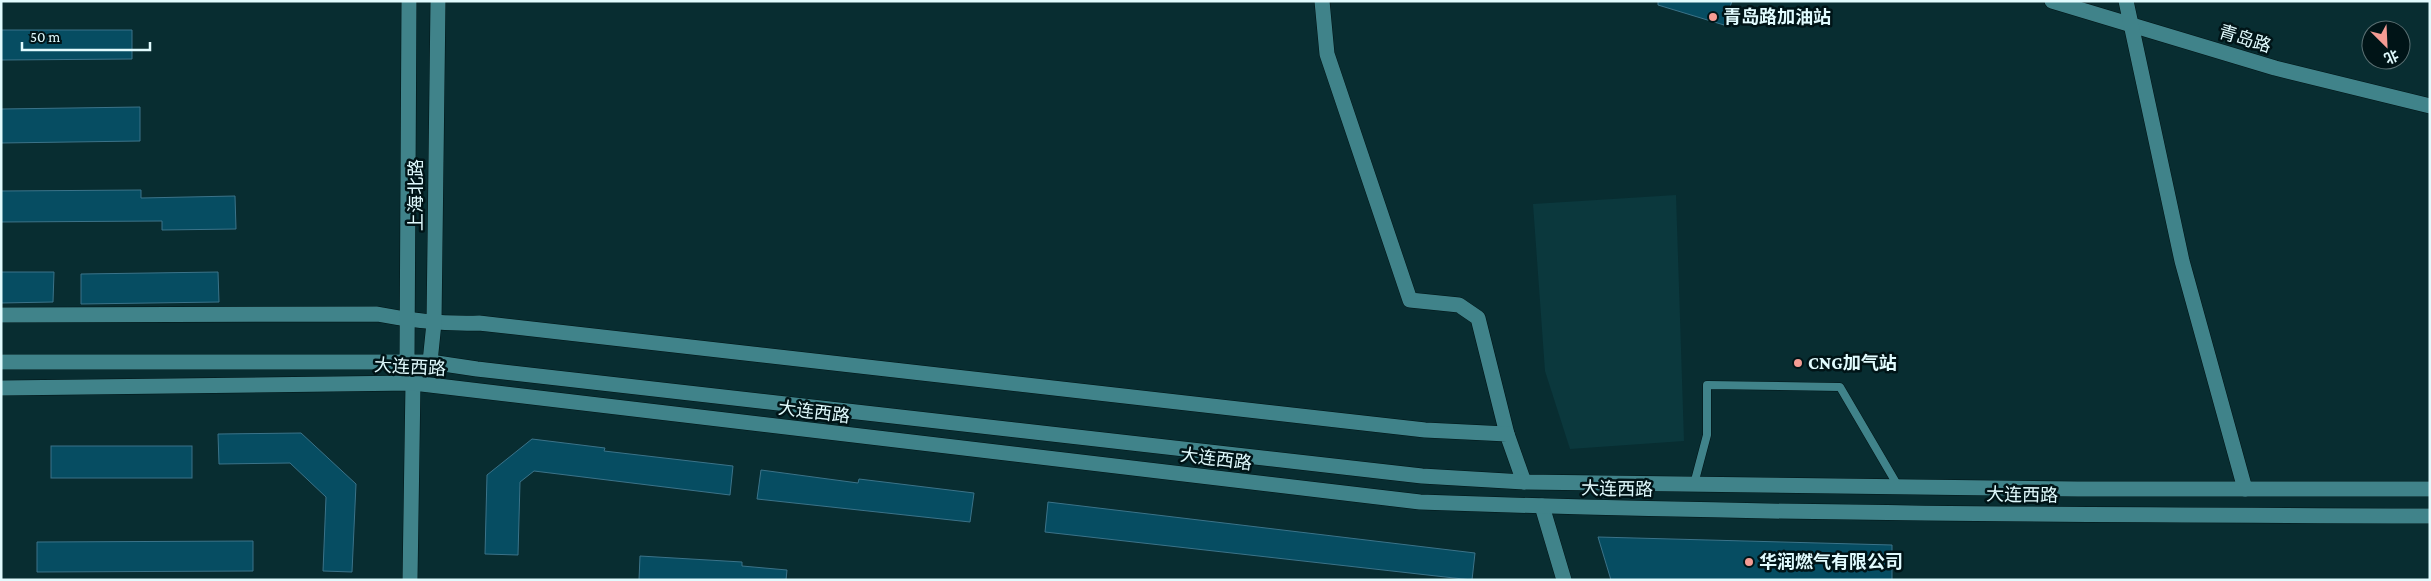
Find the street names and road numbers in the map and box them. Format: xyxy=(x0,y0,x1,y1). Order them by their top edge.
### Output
street label: 青岛路 xyxy=(2216,22,2274,56)
street label: 上海北路 xyxy=(406,159,426,231)
street label: 大连西路 xyxy=(374,355,446,379)
street label: 大连西路 xyxy=(777,398,851,426)
street label: 大连西路 xyxy=(1179,445,1253,473)
street label: 大连西路 xyxy=(1581,478,1653,500)
street label: 大连西路 xyxy=(1986,484,2058,506)

